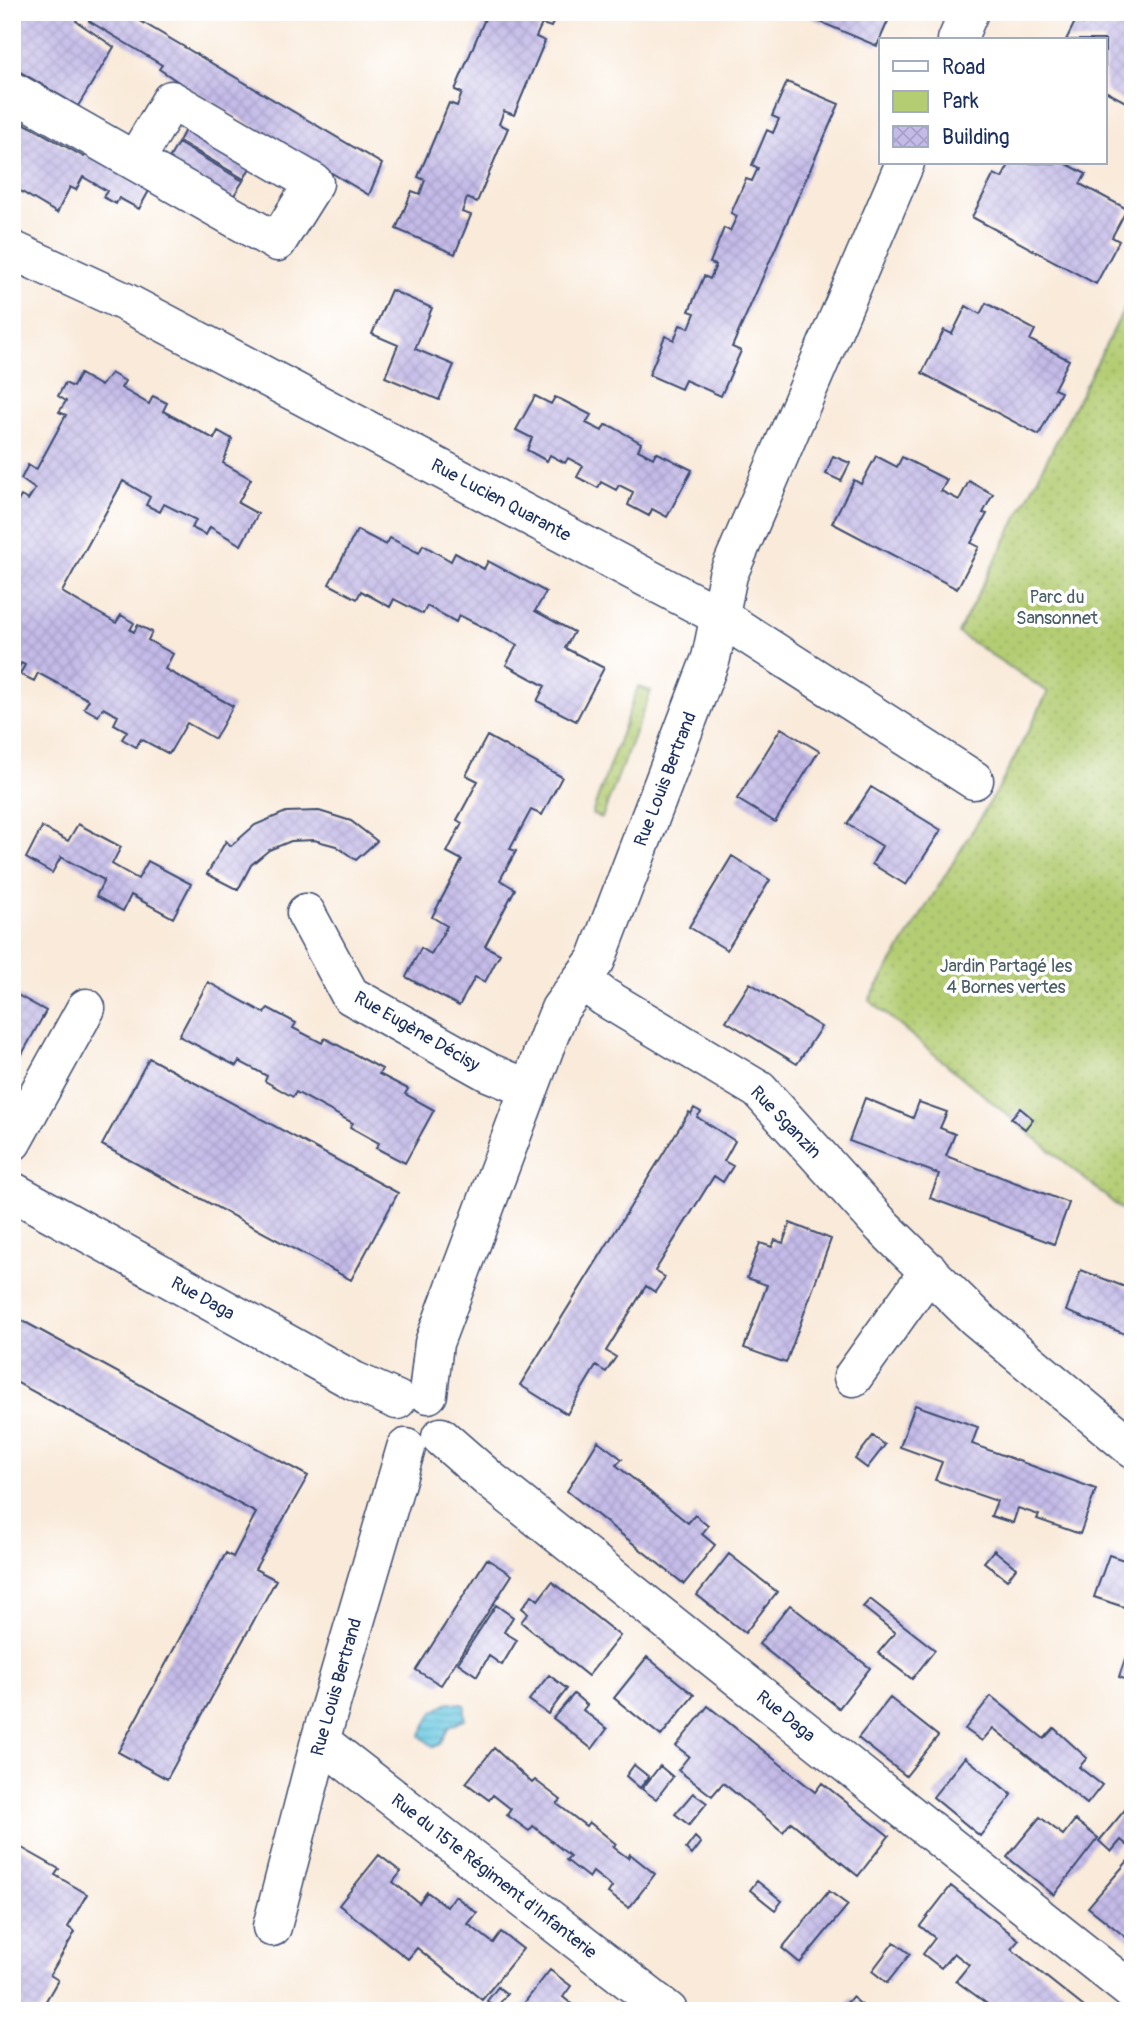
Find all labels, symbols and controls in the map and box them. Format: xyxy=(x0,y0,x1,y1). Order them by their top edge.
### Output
legend xyxy=(879,38,1106,164)
text: Road xyxy=(942,54,986,81)
text: Park xyxy=(942,88,979,115)
text: Building xyxy=(942,124,1009,151)
street label: Rue Lucien Quarante xyxy=(427,454,575,547)
park label: Parc du Sansonnet xyxy=(1016,586,1099,630)
street label: Rue Louis Bertrand xyxy=(629,709,702,850)
park label: Jardin Partagé les 4 Bornes vertes xyxy=(940,955,1072,999)
street label: Rue Eugène Décisy xyxy=(350,986,484,1077)
street label: Rue Sganzin xyxy=(745,1081,826,1164)
street label: Rue Daga xyxy=(167,1272,239,1325)
street label: Rue Louis Bertrand xyxy=(306,1616,367,1759)
street label: Rue Daga xyxy=(752,1686,820,1747)
street label: Rue du 151e Régiment d'Infanterie xyxy=(386,1789,601,1964)

